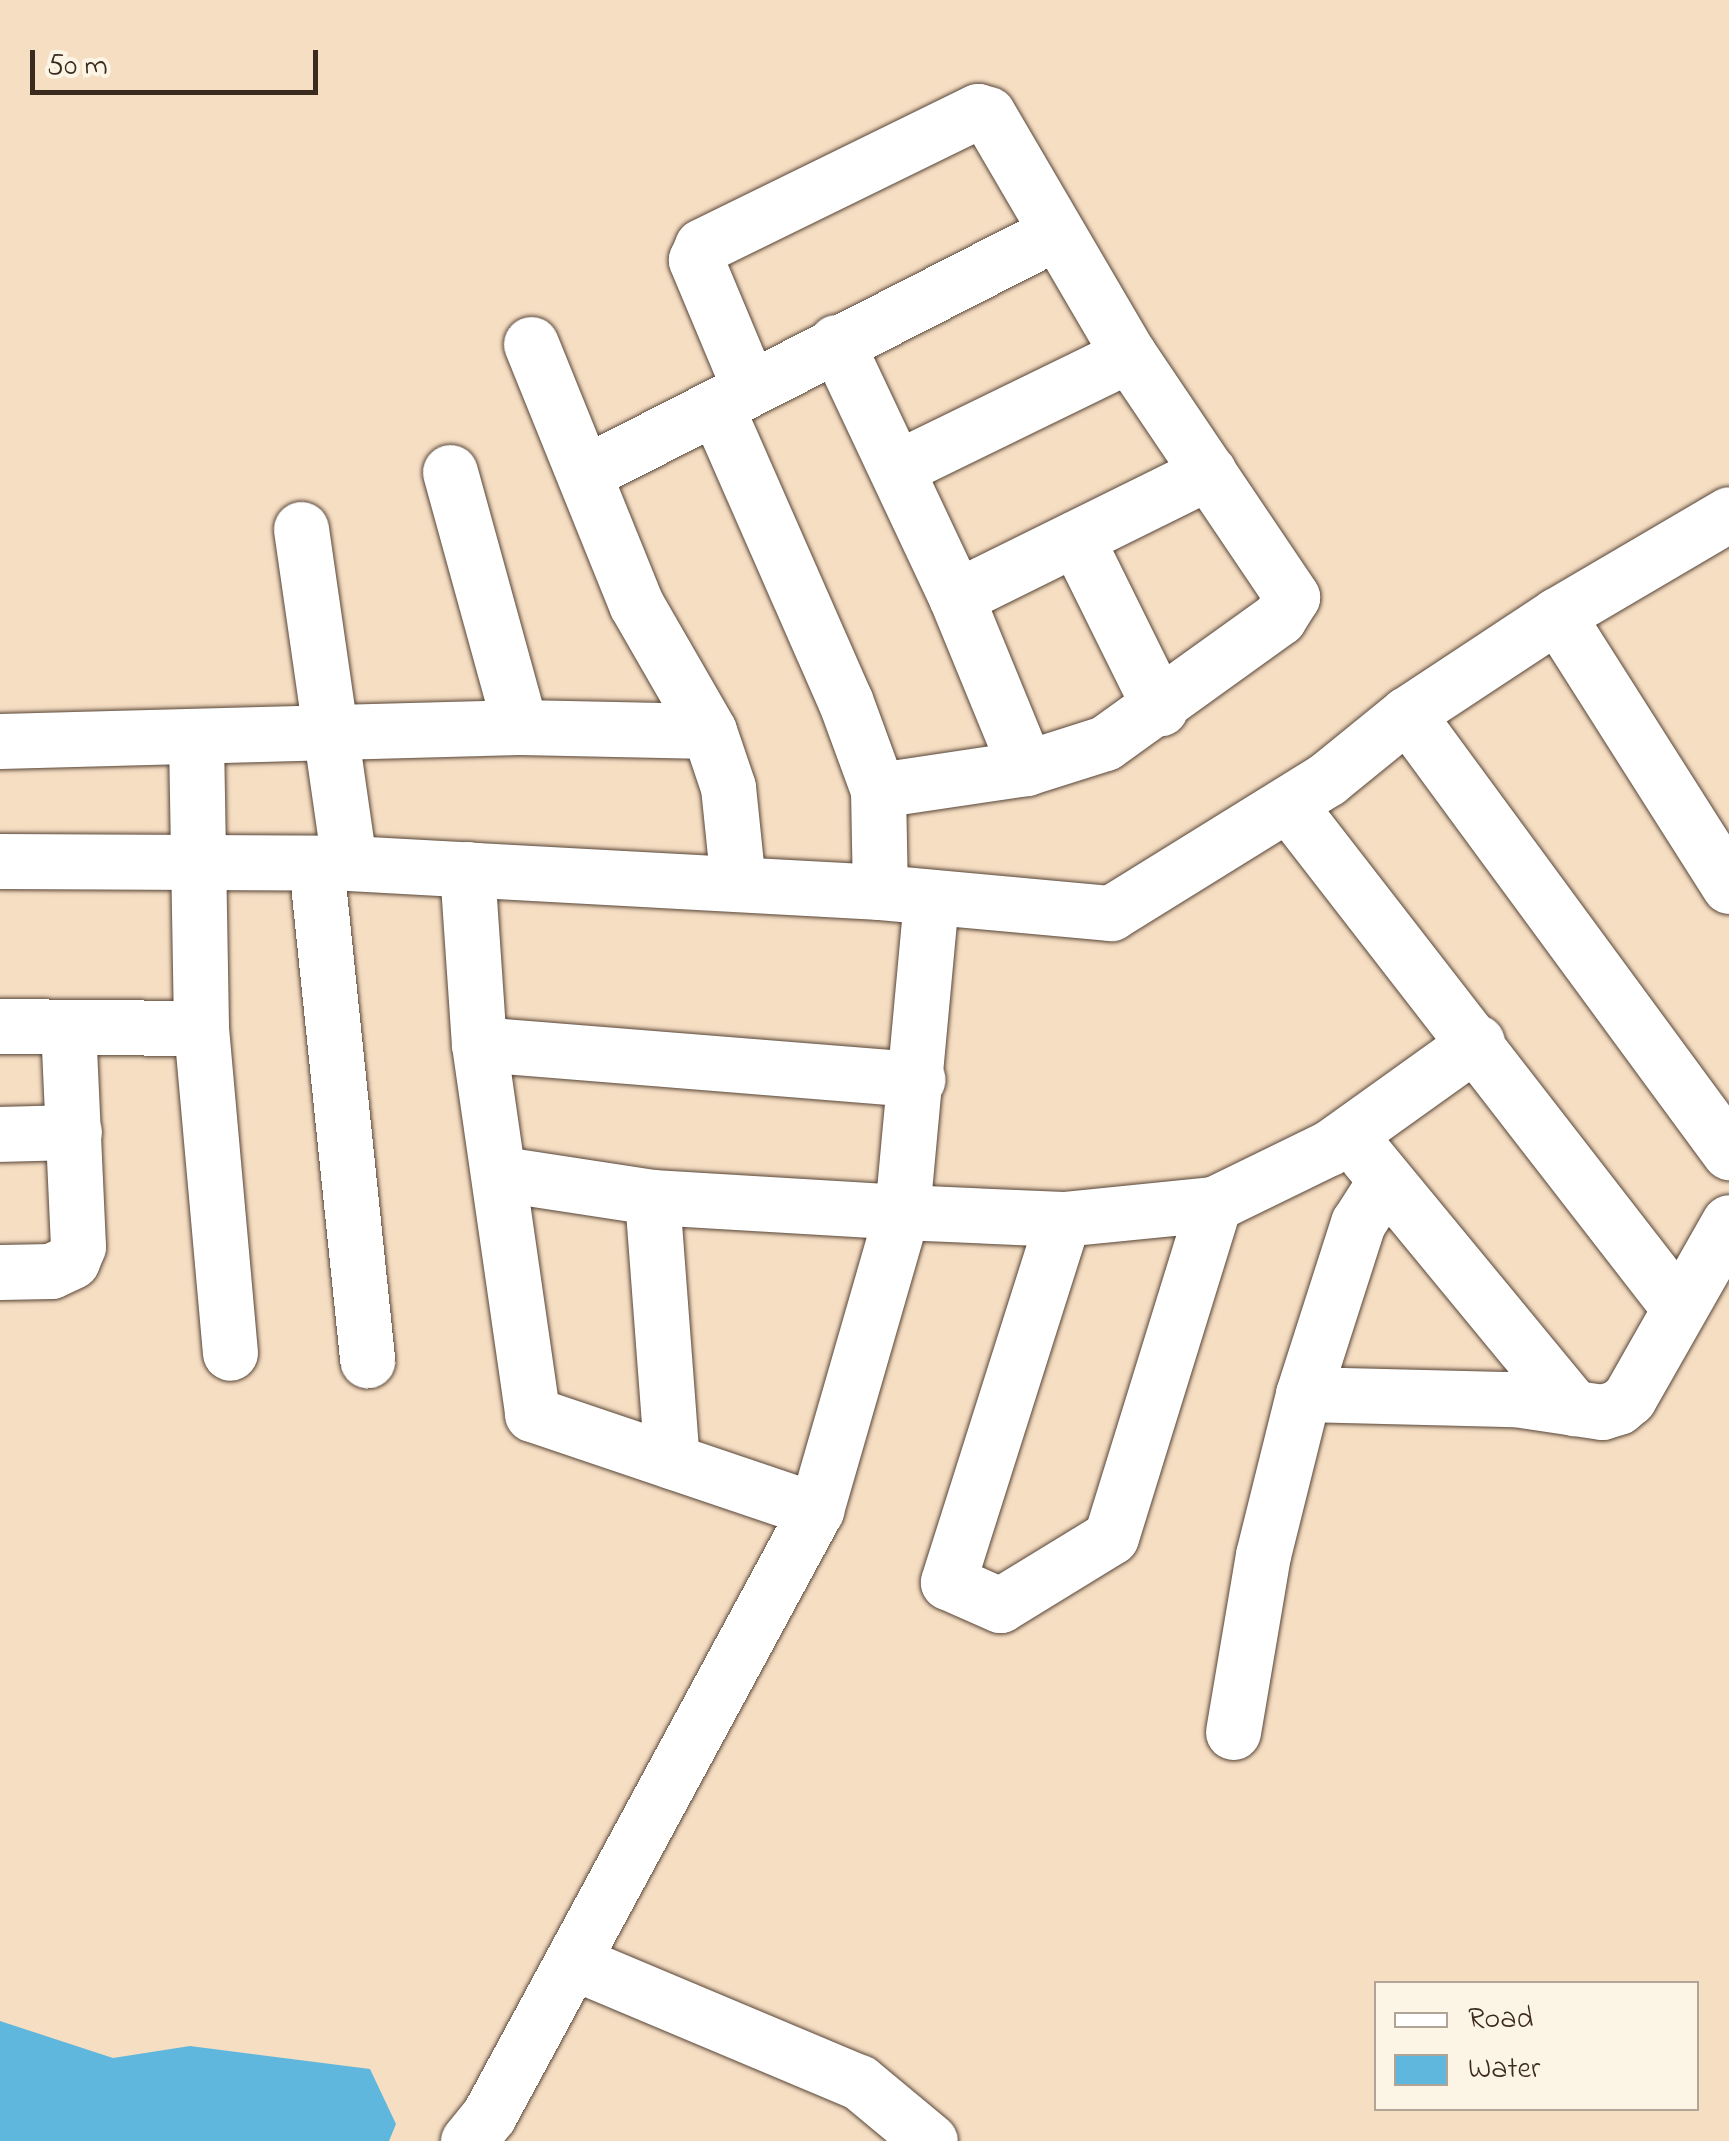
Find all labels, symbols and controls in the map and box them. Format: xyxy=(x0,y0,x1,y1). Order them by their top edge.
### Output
scale bar xyxy=(35,30,322,92)
text: 50 m xyxy=(47,45,108,89)
legend xyxy=(1374,1981,1699,2111)
text: Road xyxy=(1468,1998,1533,2042)
text: Water xyxy=(1468,2048,1540,2092)

